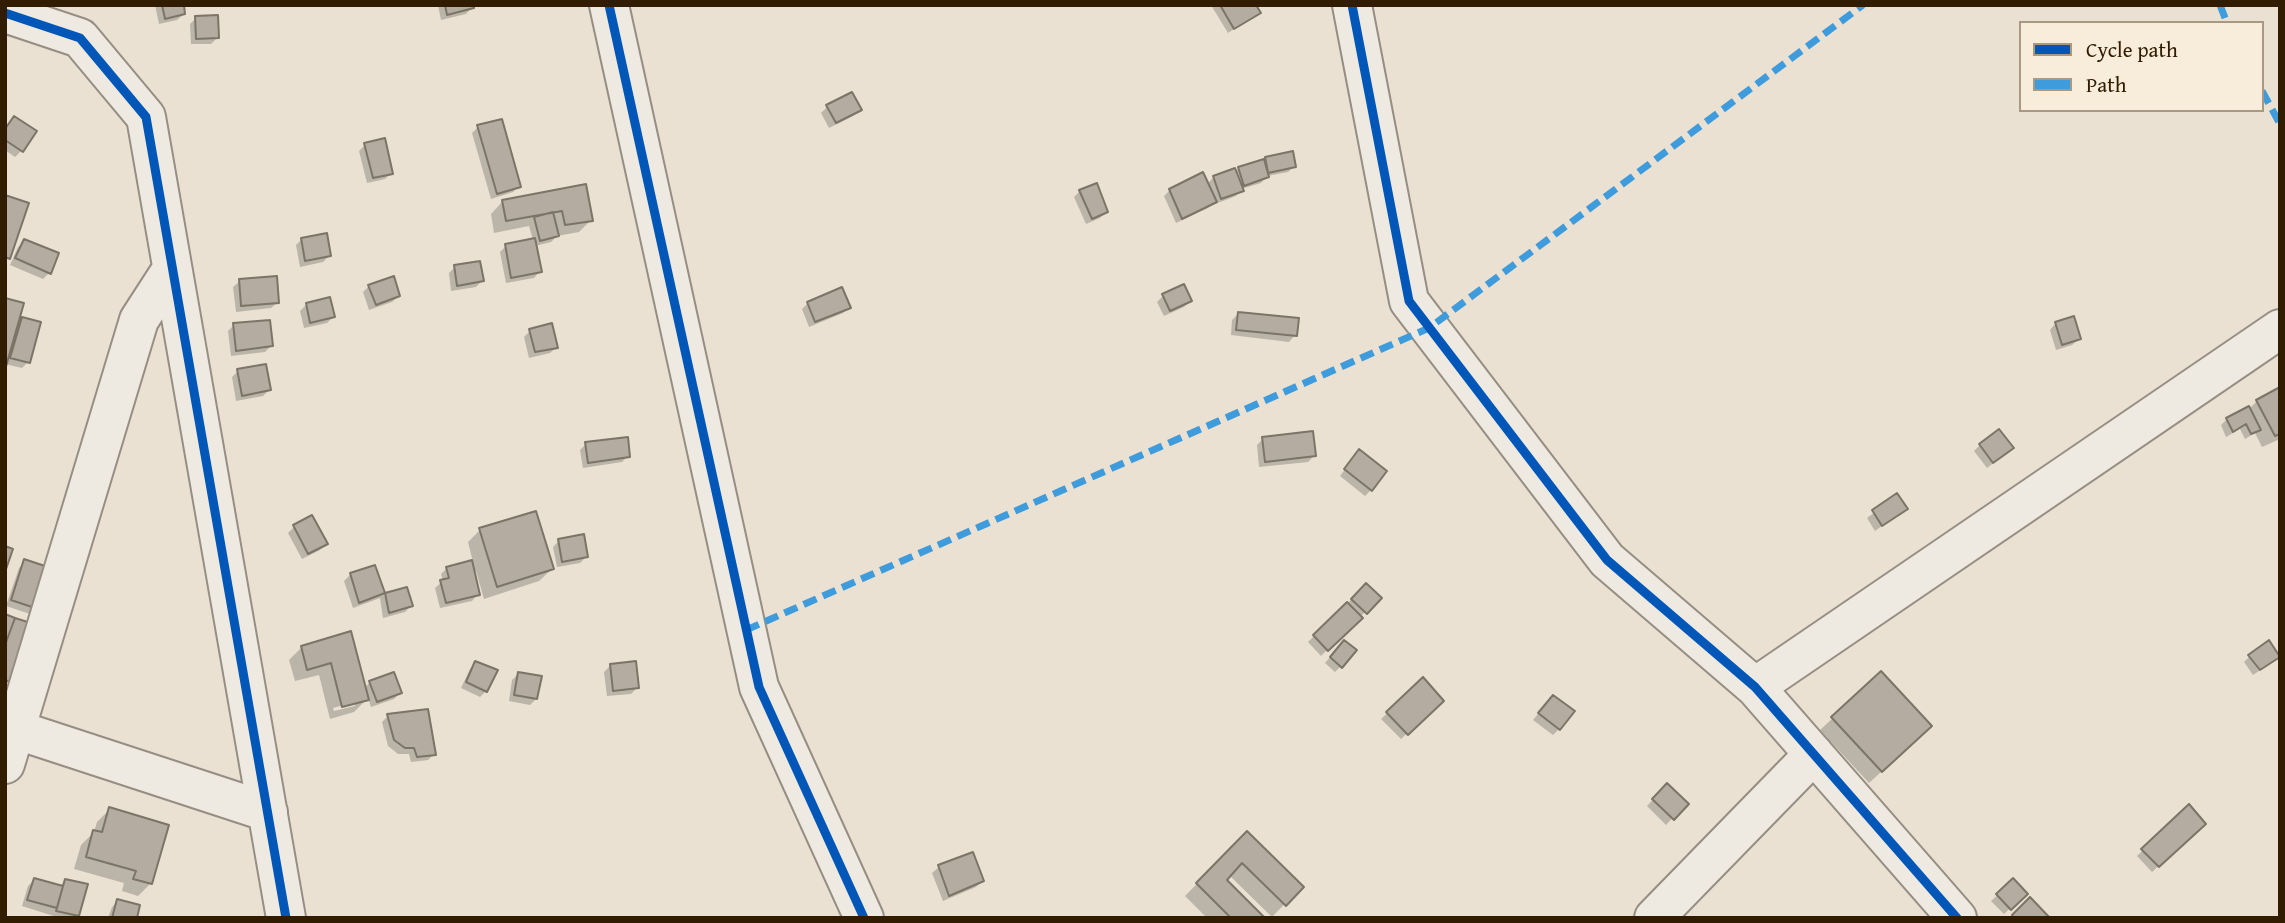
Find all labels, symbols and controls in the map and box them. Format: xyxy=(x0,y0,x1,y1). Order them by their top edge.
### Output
legend xyxy=(2019,21,2264,112)
text: Cycle path xyxy=(2086,34,2178,65)
text: Path xyxy=(2086,69,2126,100)

